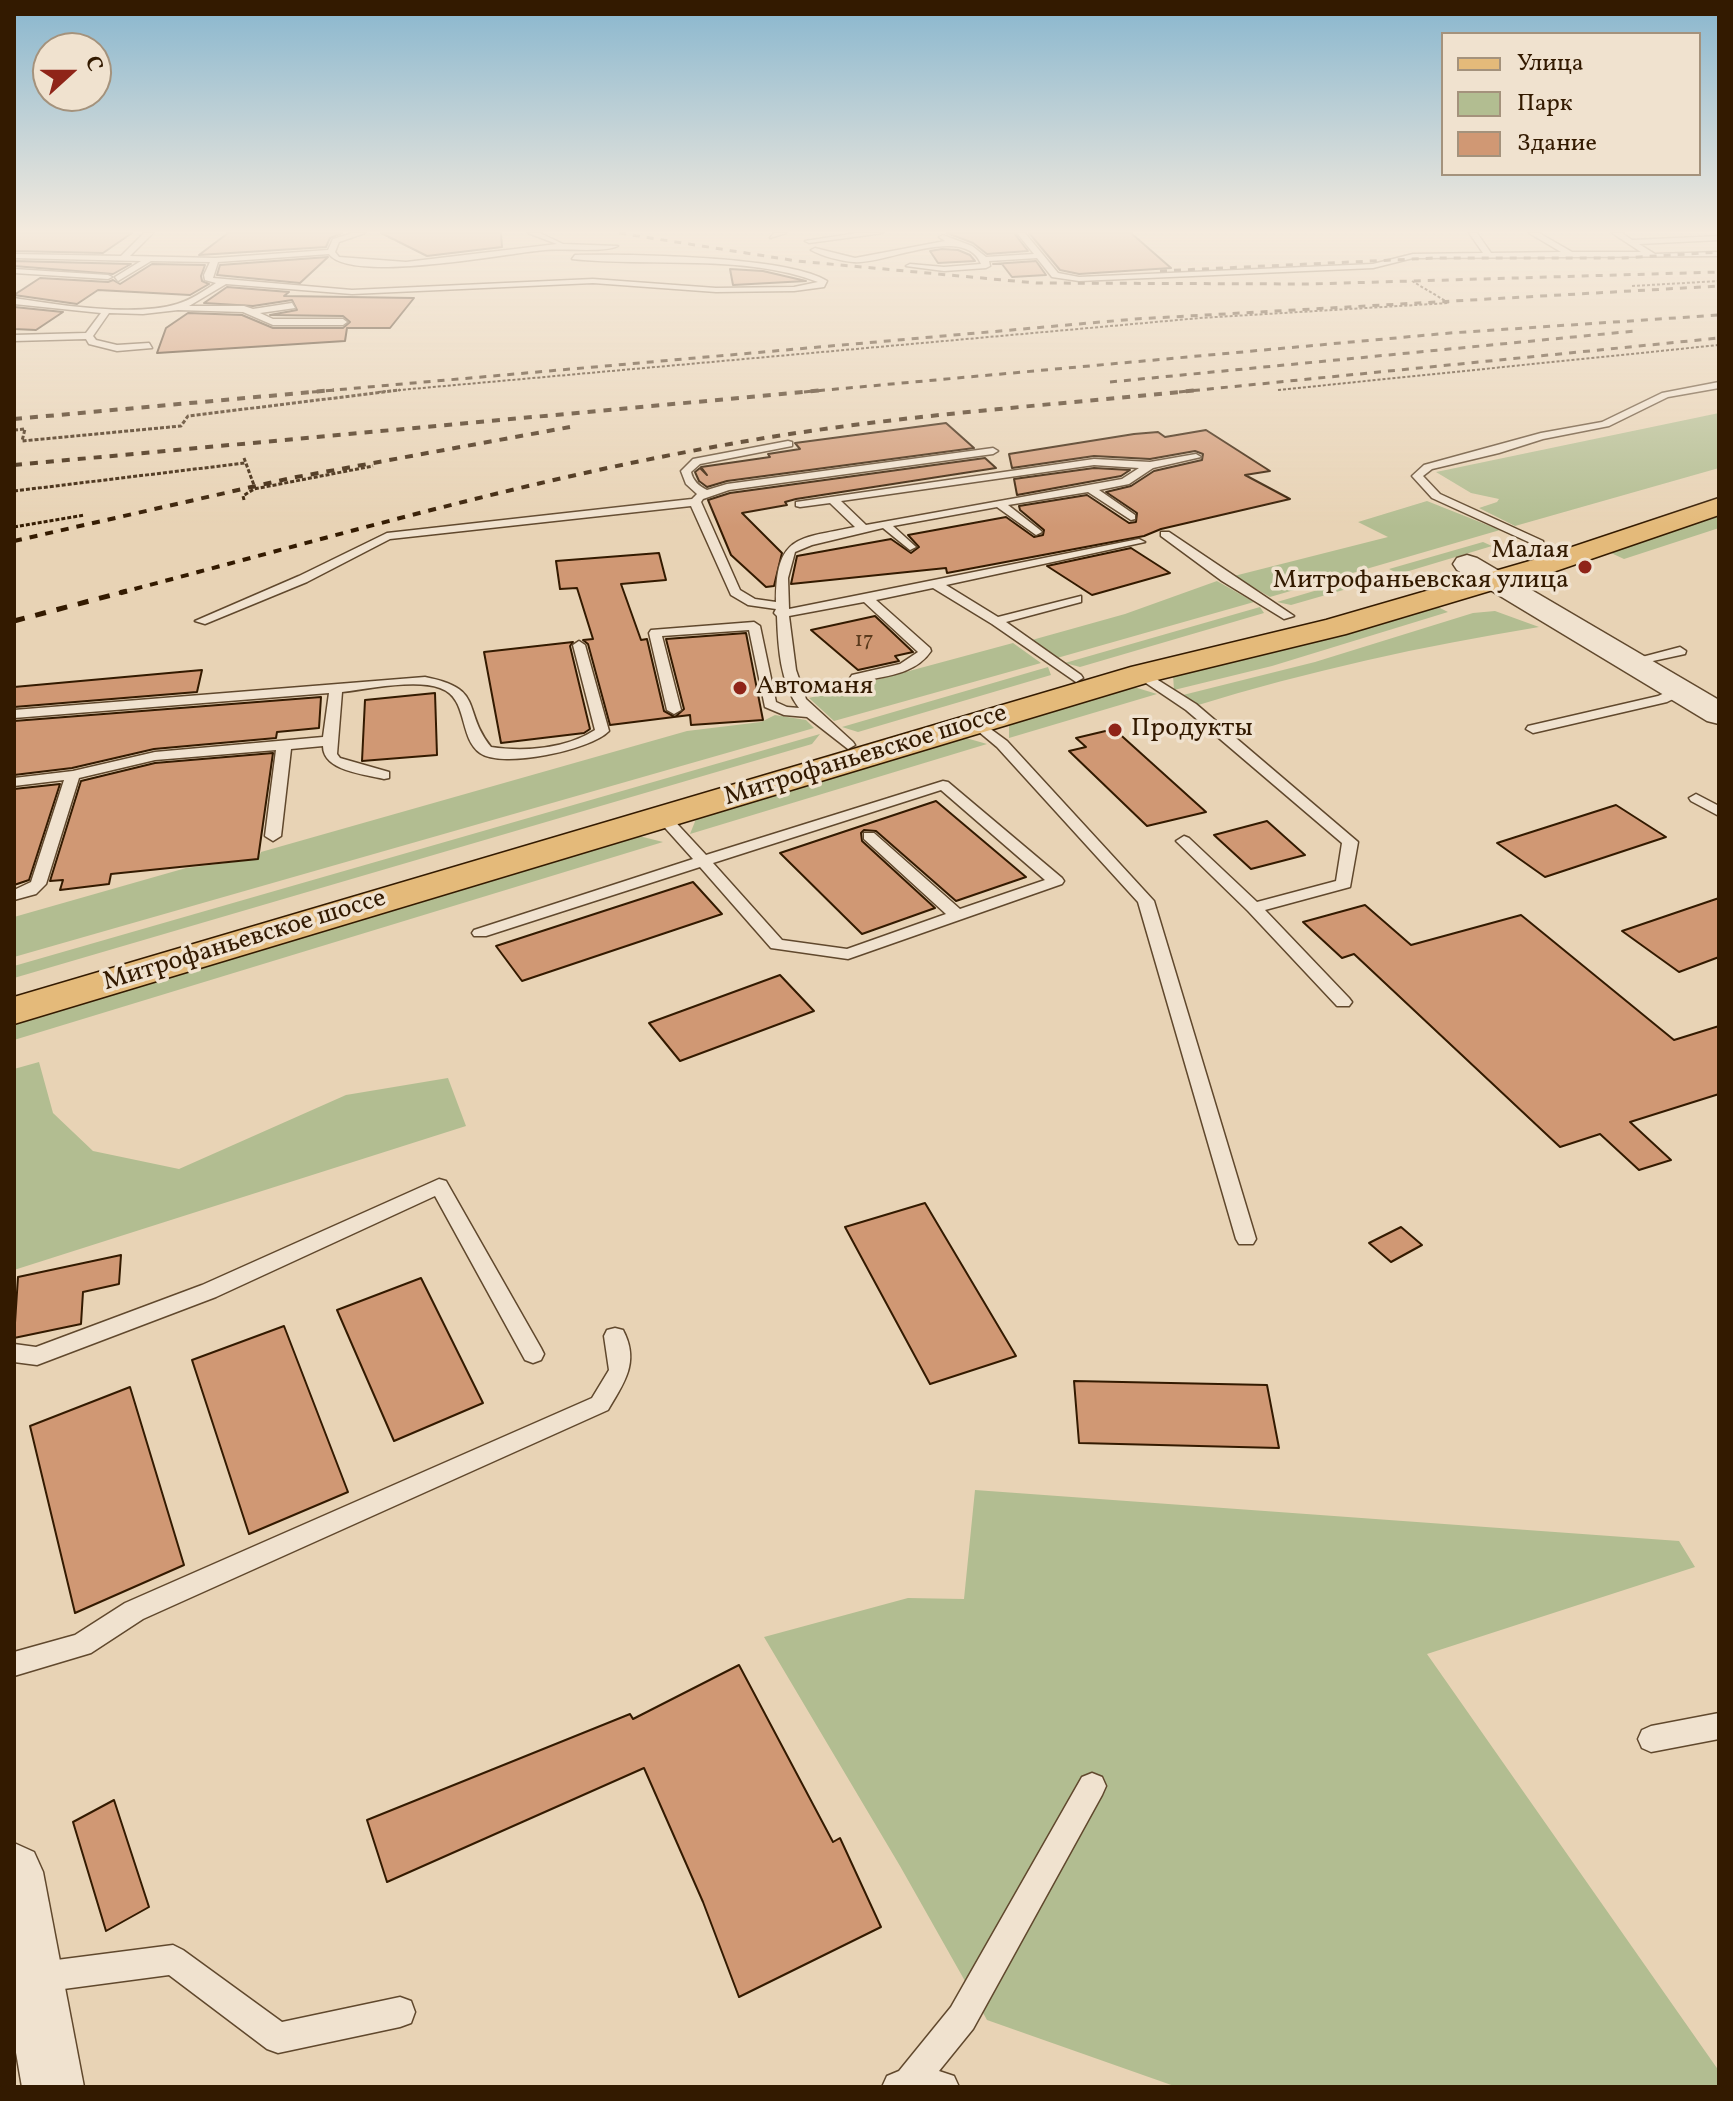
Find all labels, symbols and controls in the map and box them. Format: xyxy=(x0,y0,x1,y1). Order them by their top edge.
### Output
north arrow xyxy=(32,32,112,112)
legend xyxy=(1441,32,1701,176)
text: Улица xyxy=(1517,47,1584,81)
text: С xyxy=(76,52,110,76)
text: Парк xyxy=(1517,87,1573,121)
text: Здание xyxy=(1517,127,1597,161)
place label: Малая Митрофаньевская улица xyxy=(1273,536,1569,598)
marker: Малая Митрофаньевская улица xyxy=(1576,558,1594,576)
house number: 17 xyxy=(854,629,874,655)
place label: Автоманя xyxy=(756,672,873,704)
marker: Автоманя xyxy=(731,679,749,697)
street label: Митрофаньевское шоссе xyxy=(721,699,1011,815)
place label: Продукты xyxy=(1131,714,1253,746)
marker: Продукты xyxy=(1106,721,1124,739)
street label: Митрофаньевское шоссе xyxy=(100,884,390,1000)

